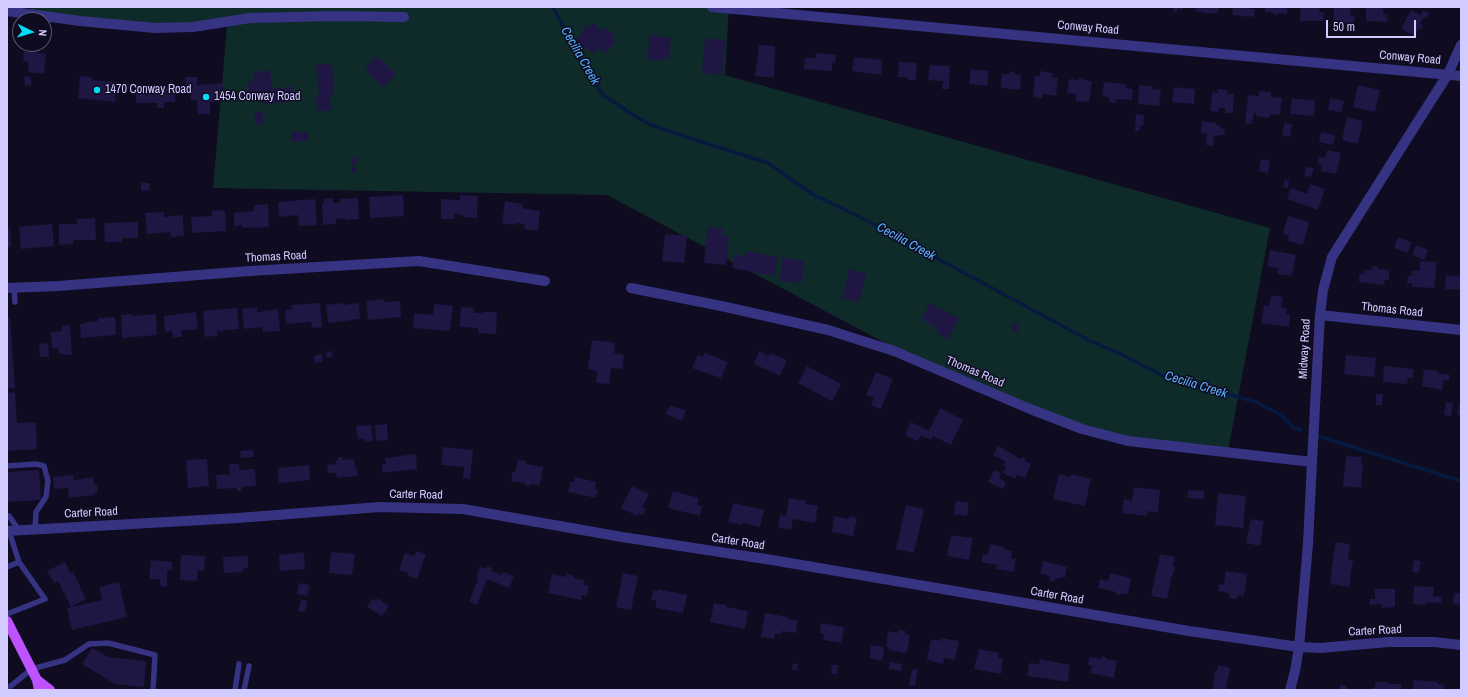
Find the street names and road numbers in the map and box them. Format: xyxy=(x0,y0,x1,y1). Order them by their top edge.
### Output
street label: Conway Road xyxy=(1057,18,1119,38)
street label: Conway Road xyxy=(1379,48,1441,68)
street label: Thomas Road xyxy=(245,248,307,266)
street label: Thomas Road xyxy=(1361,300,1423,320)
street label: Midway Road xyxy=(1296,319,1314,379)
street label: Thomas Road xyxy=(944,353,1006,391)
street label: Carter Road xyxy=(389,487,443,503)
street label: Carter Road xyxy=(64,504,118,522)
street label: Carter Road xyxy=(710,531,766,553)
street label: Carter Road xyxy=(1029,584,1085,608)
street label: Carter Road xyxy=(1348,622,1402,640)

